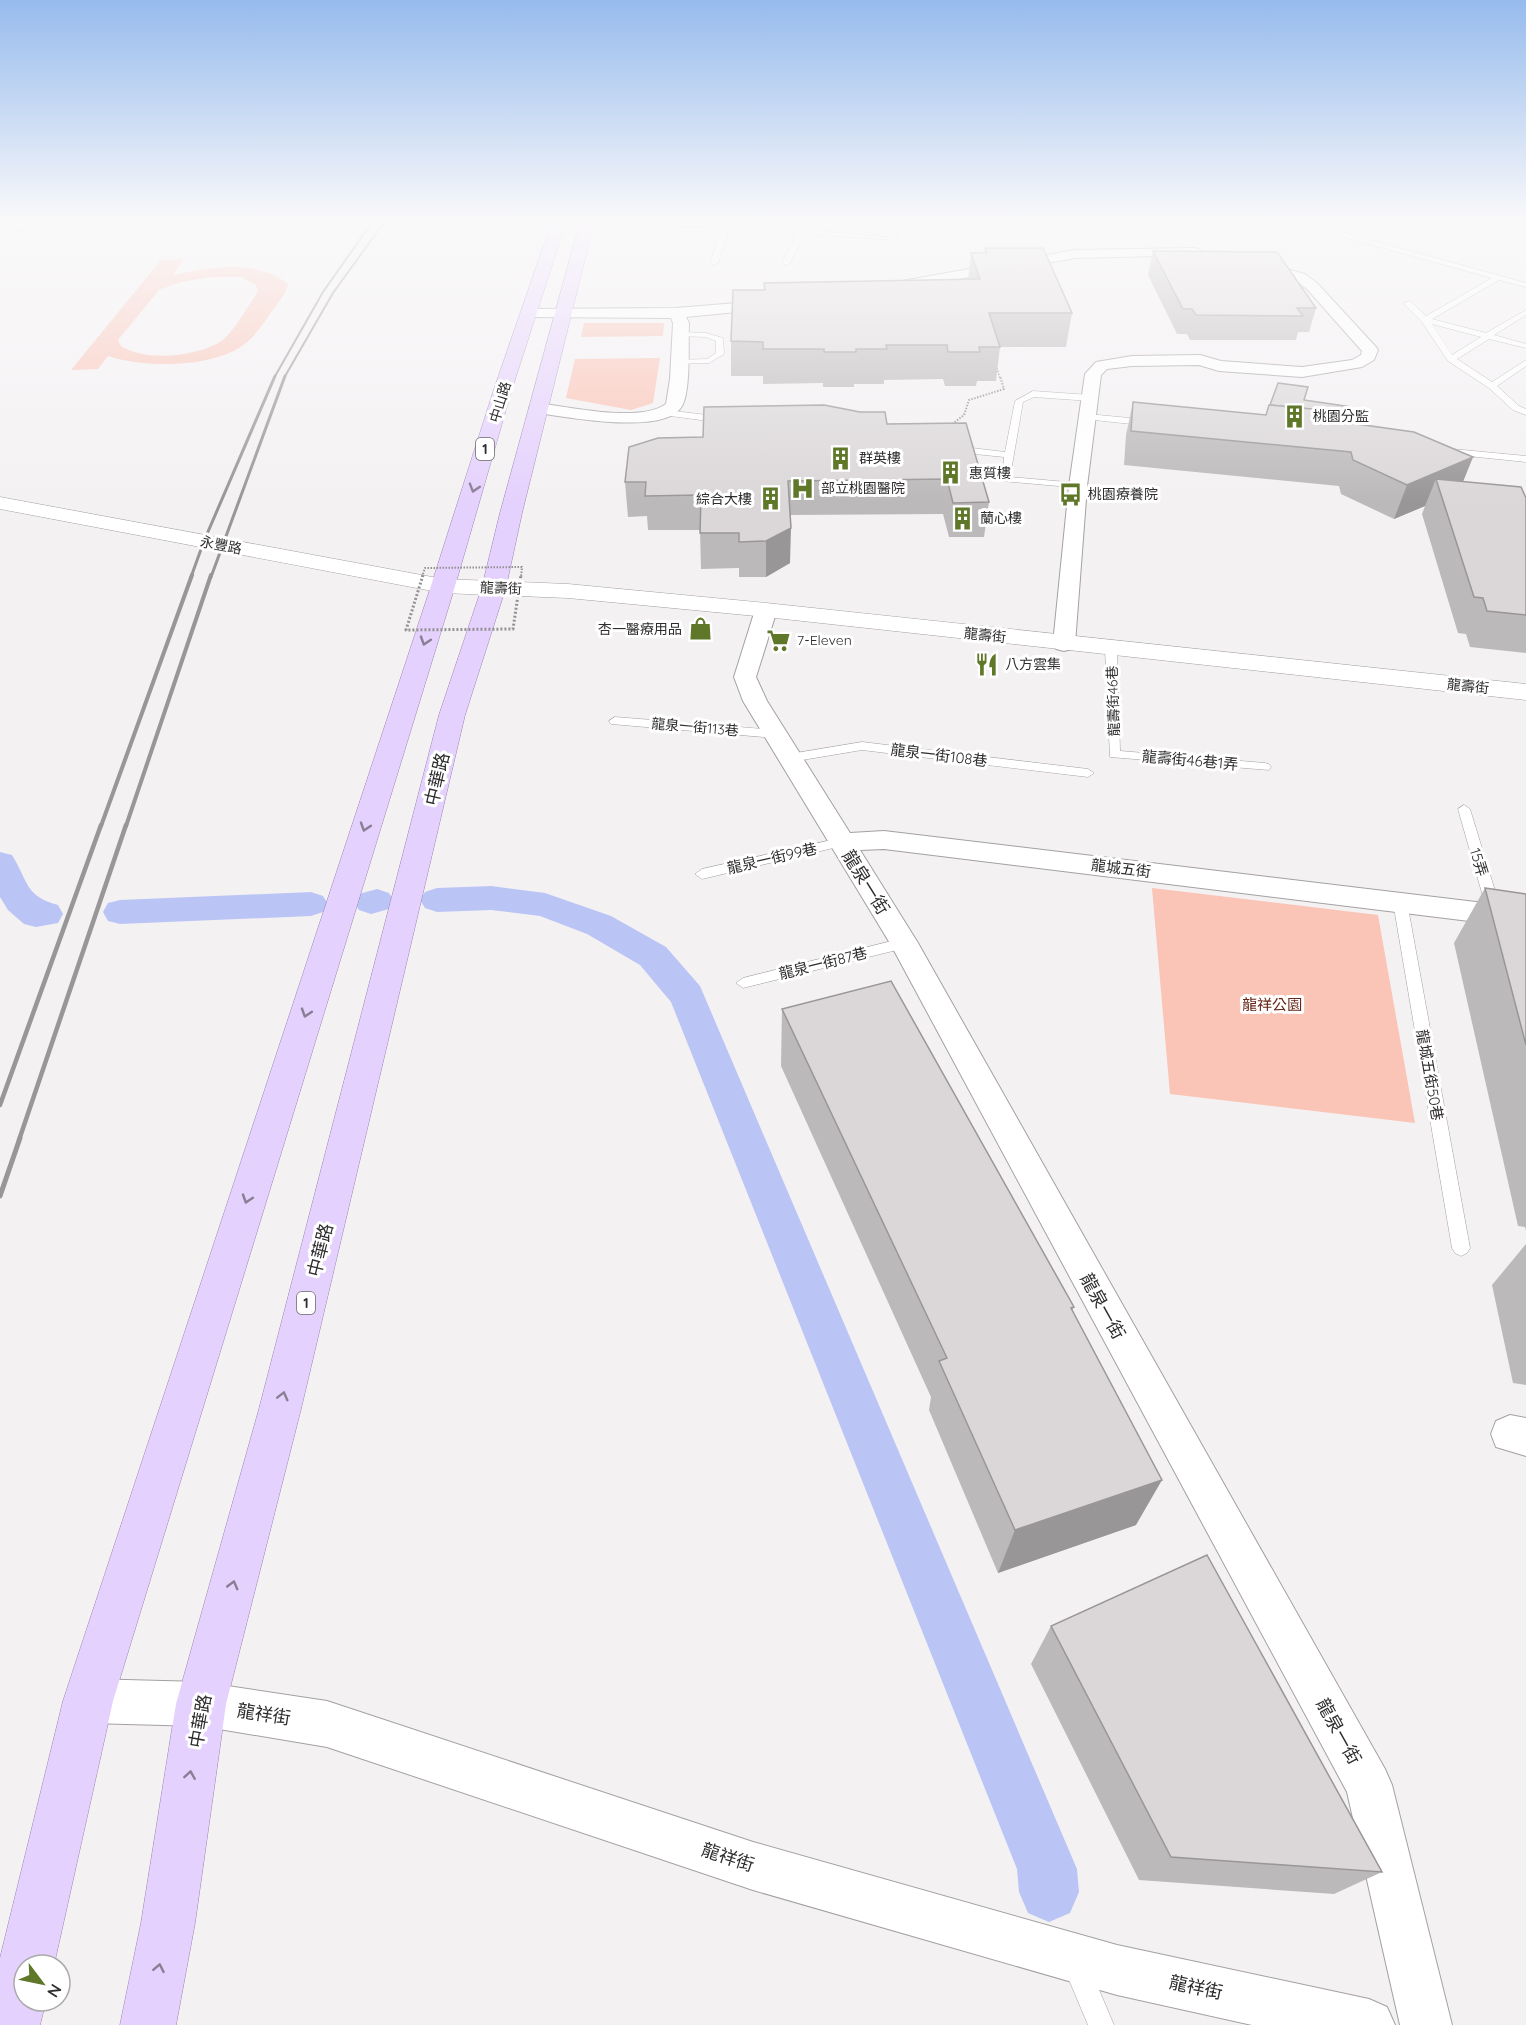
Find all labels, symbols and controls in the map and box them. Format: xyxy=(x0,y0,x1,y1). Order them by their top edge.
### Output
street label: 中山路 xyxy=(485,379,515,425)
building icon: 桃園分監 xyxy=(1282,403,1308,429)
place label: 桃園分監 xyxy=(1313,407,1369,425)
road number: 1 xyxy=(476,438,494,460)
building icon: 群英樓 xyxy=(828,445,854,471)
place label: 群英樓 xyxy=(859,449,901,467)
building icon: 惠質樓 xyxy=(938,460,964,486)
place label: 惠質樓 xyxy=(969,464,1011,482)
hospital icon: 部立桃園醫院 xyxy=(790,475,816,501)
place label: 部立桃園醫院 xyxy=(821,479,905,497)
bus stop icon: 桃園療養院 xyxy=(1057,481,1083,507)
one-way arrow xyxy=(468,482,481,493)
place label: 桃園療養院 xyxy=(1088,485,1158,503)
building icon: 綜合大樓 xyxy=(757,486,783,512)
place label: 綜合大樓 xyxy=(696,490,752,508)
building icon: 蘭心樓 xyxy=(949,505,975,531)
place label: 蘭心樓 xyxy=(980,509,1022,527)
street label: 永豐路 xyxy=(199,532,243,558)
street label: 龍壽街 xyxy=(480,578,522,598)
shop icon: 杏一醫療用品 xyxy=(687,616,713,642)
place label: 杏一醫療用品 xyxy=(598,620,682,638)
street label: 龍壽街 xyxy=(963,624,1007,646)
supermarket icon: 7-Eleven xyxy=(766,627,792,653)
place label: 7-Eleven xyxy=(797,631,852,649)
one-way arrow xyxy=(420,635,432,646)
restaurant icon: 八方雲集 xyxy=(974,651,1000,677)
place label: 八方雲集 xyxy=(1005,655,1061,673)
street label: 龍壽街46巷 xyxy=(1103,665,1123,737)
street label: 龍壽街 xyxy=(1446,675,1490,697)
street label: 龍泉一街113巷 xyxy=(651,714,739,740)
street label: 龍泉一街108巷 xyxy=(889,740,989,770)
street label: 龍壽街46巷1弄 xyxy=(1141,746,1239,774)
street label: 中華路 xyxy=(420,750,454,808)
one-way arrow xyxy=(360,821,372,832)
street label: 龍泉一街99巷 xyxy=(725,838,819,878)
street label: 龍泉一街 xyxy=(837,845,895,919)
street label: 15弄 xyxy=(1466,845,1492,879)
street label: 龍城五街 xyxy=(1090,855,1152,881)
street label: 龍泉一街87巷 xyxy=(777,943,869,983)
park label: 龍祥公園 xyxy=(1242,995,1302,1014)
one-way arrow xyxy=(301,1007,313,1018)
street label: 龍城五街50巷 xyxy=(1413,1028,1447,1122)
one-way arrow xyxy=(242,1193,254,1204)
street label: 中華路 xyxy=(302,1221,338,1279)
street label: 龍泉一街 xyxy=(1075,1269,1131,1343)
road number: 1 xyxy=(297,1292,315,1314)
one-way arrow xyxy=(275,1392,288,1402)
one-way arrow xyxy=(226,1580,238,1591)
street label: 中華路 xyxy=(184,1692,216,1750)
street label: 龍泉一街 xyxy=(1311,1694,1367,1768)
street label: 龍祥街 xyxy=(236,1698,292,1730)
one-way arrow xyxy=(184,1770,196,1780)
street label: 龍祥街 xyxy=(699,1838,757,1876)
north arrow xyxy=(12,1953,72,2013)
one-way arrow xyxy=(152,1963,165,1973)
street label: 龍祥街 xyxy=(1167,1970,1225,2004)
text: N xyxy=(43,1981,66,2001)

